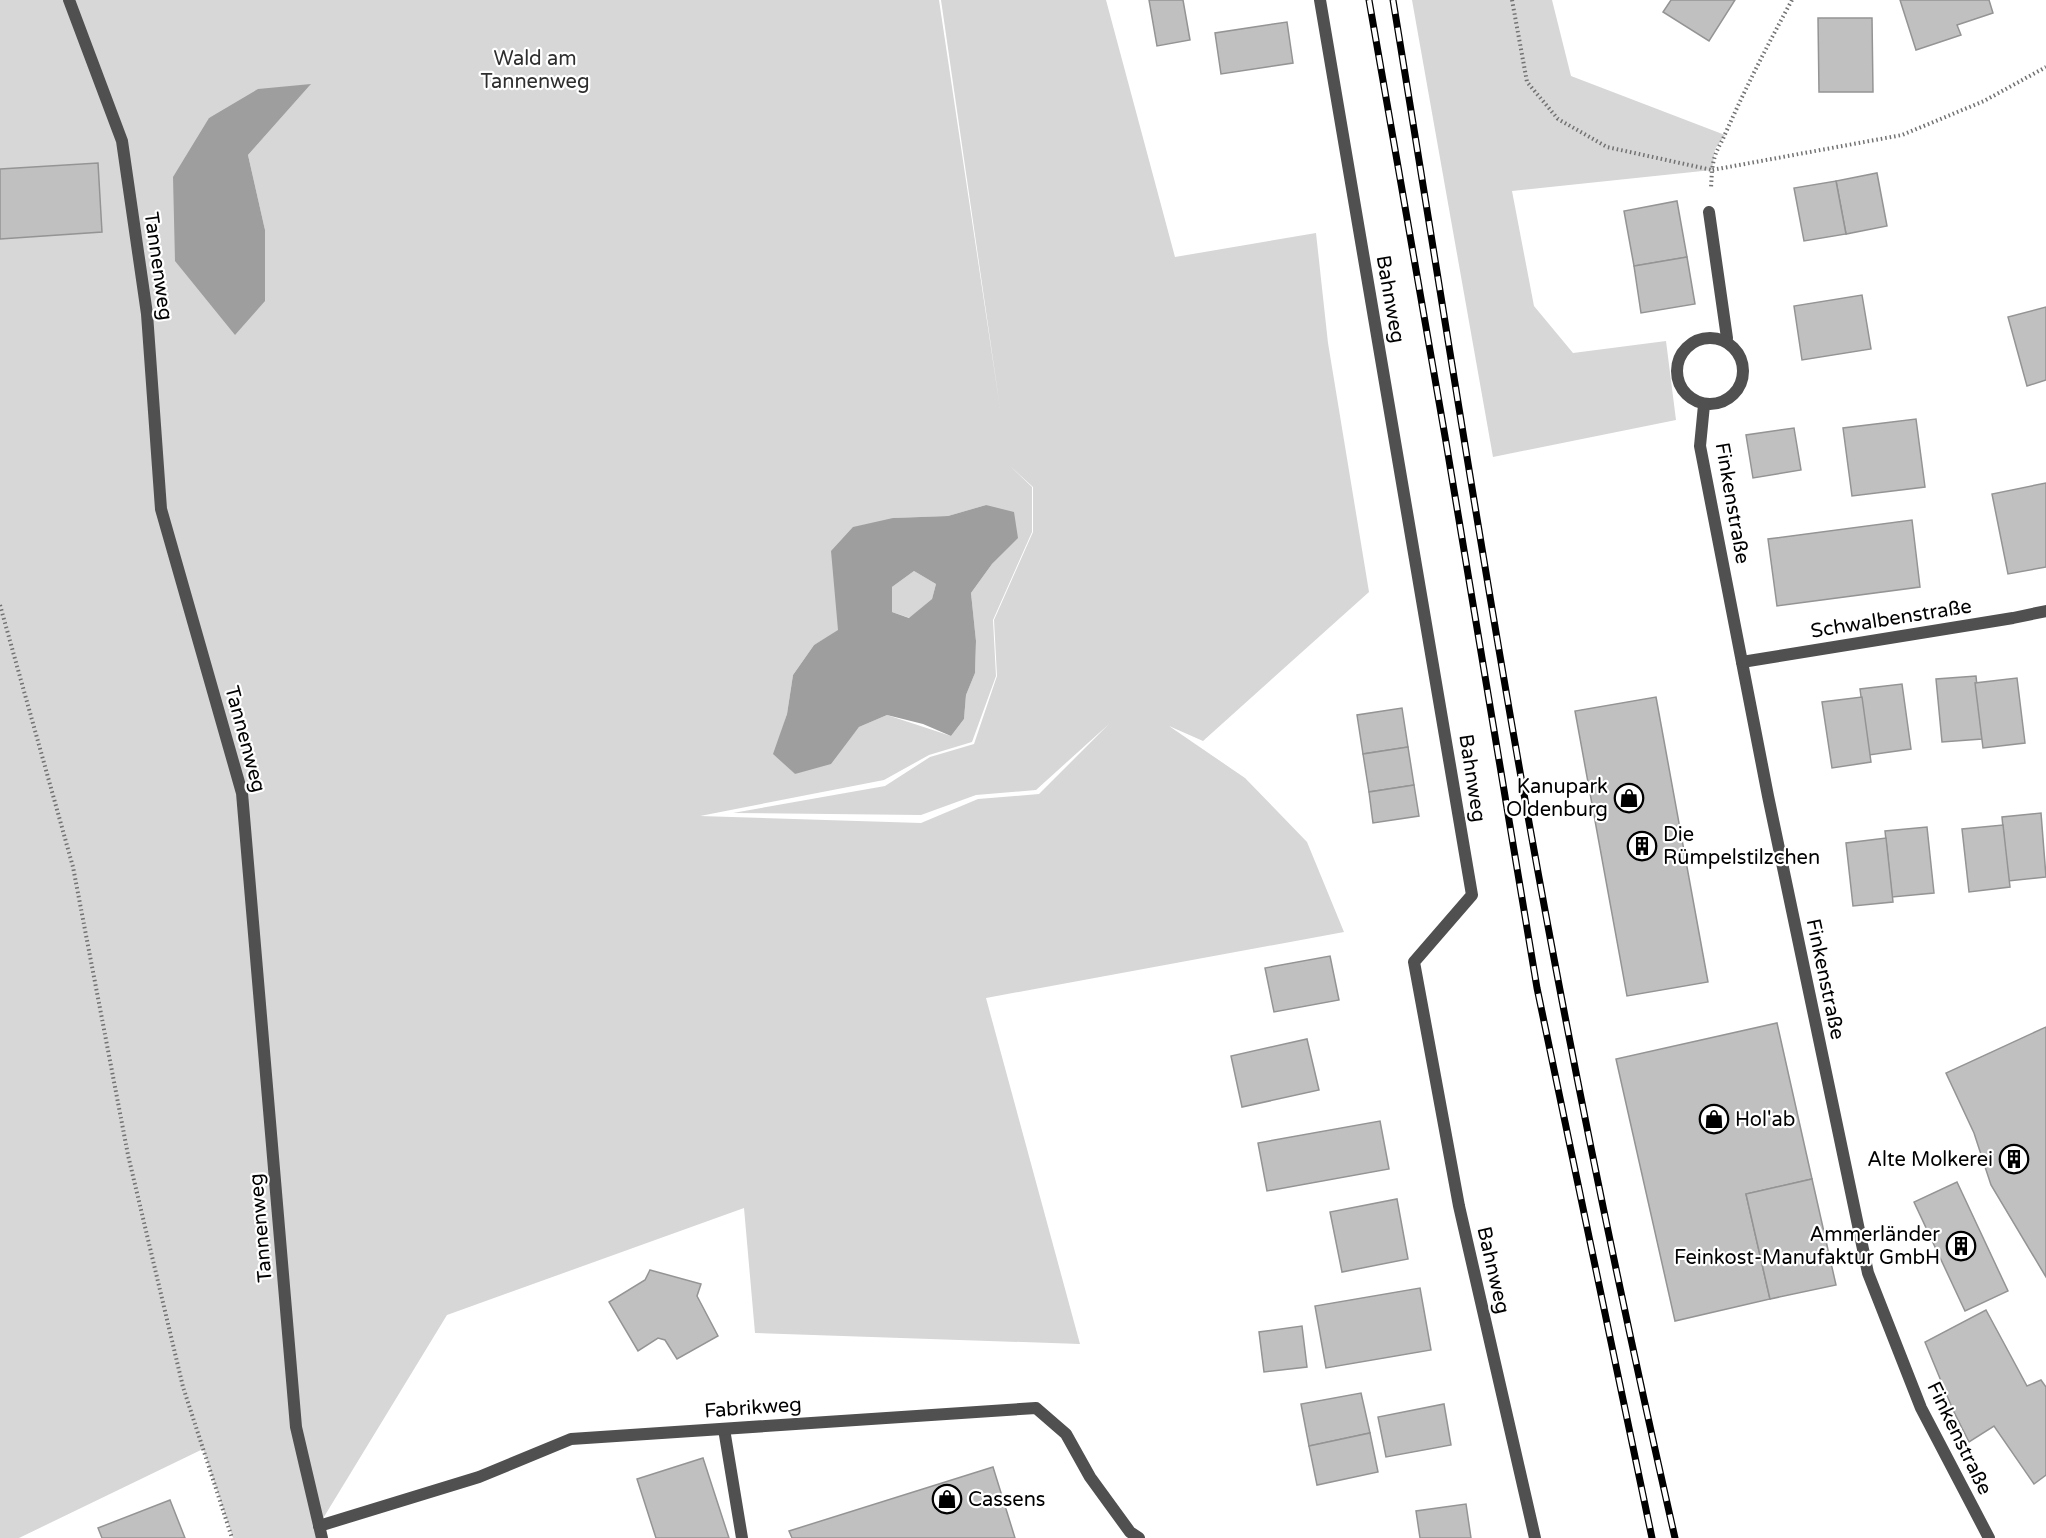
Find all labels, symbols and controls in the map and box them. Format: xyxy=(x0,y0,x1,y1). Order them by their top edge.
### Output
park label: Wald am Tannenweg xyxy=(480,47,590,94)
street label: Tannenweg xyxy=(139,210,177,322)
street label: Bahnweg xyxy=(1370,253,1410,345)
street label: Finkenstraße xyxy=(1710,441,1755,566)
street label: Schwalbenstraße xyxy=(1809,594,1973,644)
street label: Tannenweg xyxy=(219,683,271,795)
street label: Bahnweg xyxy=(1453,732,1491,824)
place label: Kanupark Oldenburg xyxy=(1506,775,1608,822)
shop icon: Kanupark Oldenburg xyxy=(1613,782,1645,814)
place label: Die Rümpelstilzchen xyxy=(1663,823,1820,870)
building icon: Die Rümpelstilzchen xyxy=(1626,830,1658,862)
street label: Finkenstraße xyxy=(1801,917,1850,1042)
shop icon: Hol'ab xyxy=(1698,1103,1730,1135)
place label: Hol'ab xyxy=(1735,1108,1795,1132)
building icon: Alte Molkerei xyxy=(1998,1143,2030,1175)
place label: Alte Molkerei xyxy=(1867,1148,1993,1172)
street label: Tannenweg xyxy=(244,1173,278,1283)
place label: Ammerländer Feinkost-Manufaktur GmbH xyxy=(1674,1223,1940,1270)
street label: Bahnweg xyxy=(1471,1224,1515,1316)
building icon: Ammerländer Feinkost-Manufaktur GmbH xyxy=(1945,1230,1977,1262)
street label: Finkenstraße xyxy=(1921,1378,1997,1499)
street label: Fabrikweg xyxy=(704,1393,803,1423)
shop icon: Cassens xyxy=(931,1483,963,1515)
place label: Cassens xyxy=(968,1488,1045,1512)

